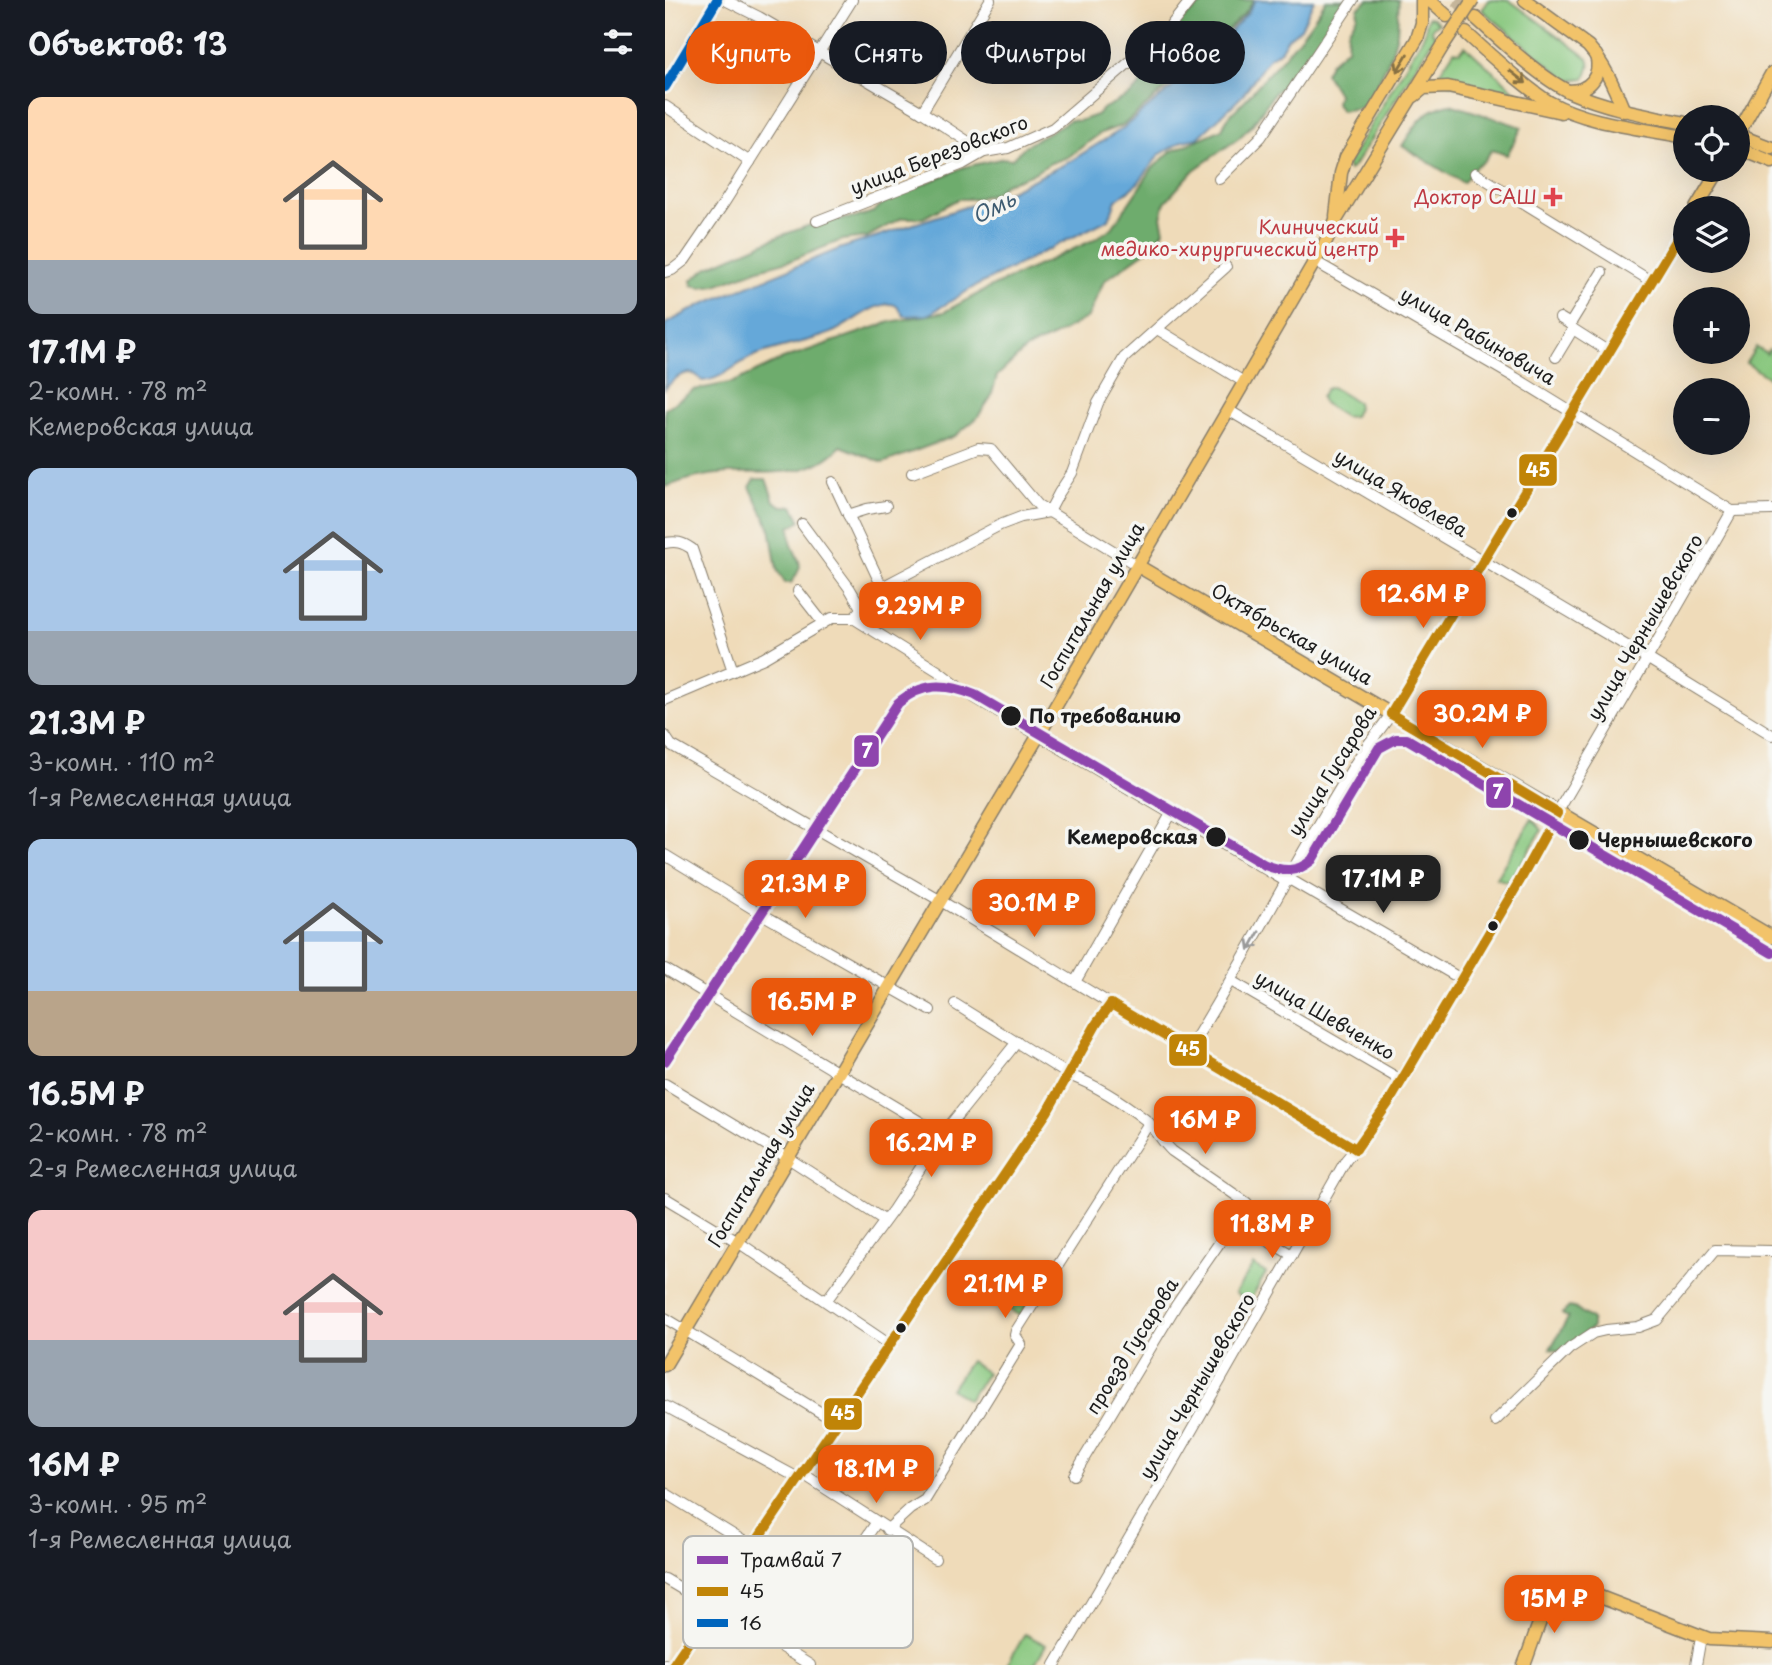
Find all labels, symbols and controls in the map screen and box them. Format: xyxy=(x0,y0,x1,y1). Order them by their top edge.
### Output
text: Объектов: 13 xyxy=(28,20,227,65)
chip: Купить xyxy=(686,21,815,84)
chip: Снять xyxy=(829,21,947,84)
chip: Фильтры xyxy=(961,21,1111,84)
chip: Новое xyxy=(1125,21,1245,84)
icon: filters xyxy=(599,23,637,61)
one-way arrow xyxy=(1395,53,1409,73)
one-way arrow xyxy=(1508,70,1527,85)
map controls xyxy=(1673,105,1750,455)
button: locate xyxy=(1673,105,1750,182)
street label: улица Березовского xyxy=(846,107,1032,201)
icon: home xyxy=(270,142,396,268)
water label: Омь xyxy=(966,181,1022,230)
place label: Доктор САШ xyxy=(1414,182,1537,210)
marker: Доктор САШ xyxy=(1543,187,1563,207)
button: layers xyxy=(1673,196,1750,273)
place label: Клинический медико-хирургический центр xyxy=(1101,212,1379,262)
marker: Клинический медико-хирургический центр xyxy=(1385,228,1405,248)
street label: улица Рабиновича xyxy=(1396,279,1561,391)
button: + xyxy=(1673,287,1750,364)
text: 17.1M ₽ xyxy=(28,328,136,373)
text: 2-комн. · 78 m² xyxy=(28,373,208,408)
button: − xyxy=(1673,378,1750,455)
text: Кемеровская улица xyxy=(28,408,253,443)
street label: улица Яковлева xyxy=(1330,441,1474,543)
line badge: 45 xyxy=(1518,453,1558,487)
text: 45 xyxy=(1526,455,1550,483)
unlabelled marker xyxy=(1505,506,1519,520)
icon: home xyxy=(270,513,396,639)
street label: Госпитальная улица xyxy=(1032,516,1150,693)
street label: улица Чернышевского xyxy=(1579,528,1709,725)
pin: 12.6M ₽ xyxy=(1358,570,1488,630)
street label: Октябрьская улица xyxy=(1206,575,1379,691)
text: 12.6M ₽ xyxy=(1377,575,1469,610)
pin: 9.29M ₽ xyxy=(855,582,985,642)
text: 9.29M ₽ xyxy=(875,587,965,622)
pin: 30.2M ₽ xyxy=(1417,690,1547,750)
text: 30.2M ₽ xyxy=(1433,695,1531,730)
text: 21.3M ₽ xyxy=(28,699,145,744)
street label: улица Гусарова xyxy=(1280,700,1382,841)
place label: По требованию xyxy=(1029,701,1181,729)
marker: По требованию xyxy=(999,704,1023,728)
line badge: 7 xyxy=(853,734,880,768)
text: 7 xyxy=(862,736,873,764)
text: 3-комн. · 110 m² xyxy=(28,744,215,779)
line badge: 7 xyxy=(1485,776,1512,809)
text: 7 xyxy=(1493,777,1504,805)
text: 1-я Ремесленная улица xyxy=(28,779,291,814)
place label: Кемеровская xyxy=(1067,822,1198,850)
marker: Кемеровская xyxy=(1204,825,1228,849)
place label: Чернышевского xyxy=(1597,825,1753,853)
marker: Чернышевского xyxy=(1567,828,1591,852)
pin: 17.1M ₽ xyxy=(1318,856,1448,915)
pin: 21.3M ₽ xyxy=(740,860,870,920)
text: 17.1M ₽ xyxy=(1342,860,1424,895)
text: 21.3M ₽ xyxy=(760,865,850,900)
pin: 30.1M ₽ xyxy=(969,880,1099,939)
icon: home xyxy=(270,884,396,1010)
text: 30.1M ₽ xyxy=(988,884,1080,919)
unlabelled marker xyxy=(1486,919,1500,933)
one-way arrow xyxy=(1247,931,1261,951)
street label: улица Шевченко xyxy=(1250,963,1401,1066)
pin: 16.5M ₽ xyxy=(747,978,877,1038)
text: 16.5M ₽ xyxy=(767,983,857,1018)
line badge: 45 xyxy=(1168,1033,1208,1067)
text: 45 xyxy=(1176,1034,1200,1062)
text: 16.5M ₽ xyxy=(28,1070,144,1115)
street label: Госпитальная улица xyxy=(700,1077,820,1252)
pin: 16M ₽ xyxy=(1156,1096,1254,1156)
text: 16M ₽ xyxy=(1170,1101,1240,1136)
text: 2-комн. · 78 m² xyxy=(28,1115,208,1150)
pin: 16.2M ₽ xyxy=(866,1120,996,1179)
text: 16.2M ₽ xyxy=(886,1124,976,1159)
text: 2-я Ремесленная улица xyxy=(28,1150,297,1185)
pin: 11.8M ₽ xyxy=(1207,1200,1337,1260)
text: 11.8M ₽ xyxy=(1230,1205,1314,1240)
icon: home xyxy=(270,1255,396,1381)
pin: 21.1M ₽ xyxy=(940,1260,1070,1320)
text: 21.1M ₽ xyxy=(963,1265,1047,1300)
street label: проезд Гусарова xyxy=(1078,1272,1184,1419)
street label: улица Чернышевского xyxy=(1131,1287,1261,1484)
unlabelled marker xyxy=(894,1321,908,1335)
line badge: 45 xyxy=(823,1397,863,1431)
text: 45 xyxy=(831,1398,855,1426)
text: 16M ₽ xyxy=(28,1441,120,1486)
pin: 18.1M ₽ xyxy=(811,1446,941,1505)
text: 18.1M ₽ xyxy=(834,1450,918,1485)
text: 3-комн. · 95 m² xyxy=(28,1486,207,1521)
text: 1-я Ремесленная улица xyxy=(28,1521,291,1556)
legend xyxy=(683,1536,913,1648)
text: Трамвай 7 xyxy=(740,1545,842,1573)
text: 45 xyxy=(740,1576,764,1604)
pin: 15M ₽ xyxy=(1505,1576,1603,1635)
text: 15M ₽ xyxy=(1520,1580,1588,1615)
text: 16 xyxy=(740,1608,762,1636)

